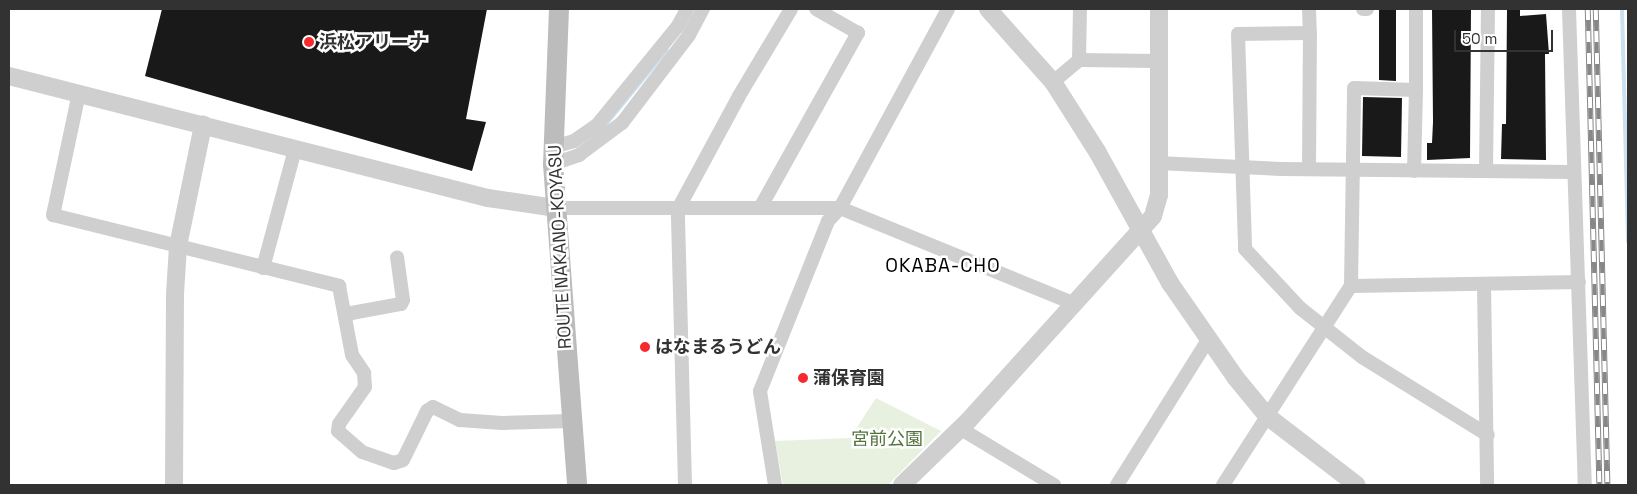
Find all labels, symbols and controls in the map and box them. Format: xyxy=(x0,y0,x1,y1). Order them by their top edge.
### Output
scale bar xyxy=(1457,20,1556,52)
text: 50 m xyxy=(1462,29,1497,48)
place label: 浜松アリーナ xyxy=(319,31,427,53)
marker: 浜松アリーナ xyxy=(303,36,315,48)
street label: ROUTE NAKANO-KOYASU xyxy=(544,144,576,350)
district label: OKABA-CHO xyxy=(884,255,1002,277)
place label: はなまるうどん xyxy=(655,336,781,358)
marker: はなまるうどん xyxy=(639,341,651,353)
place label: 蒲保育園 xyxy=(813,367,885,389)
marker: 蒲保育園 xyxy=(797,372,809,384)
park label: 宮前公園 xyxy=(851,428,923,450)

